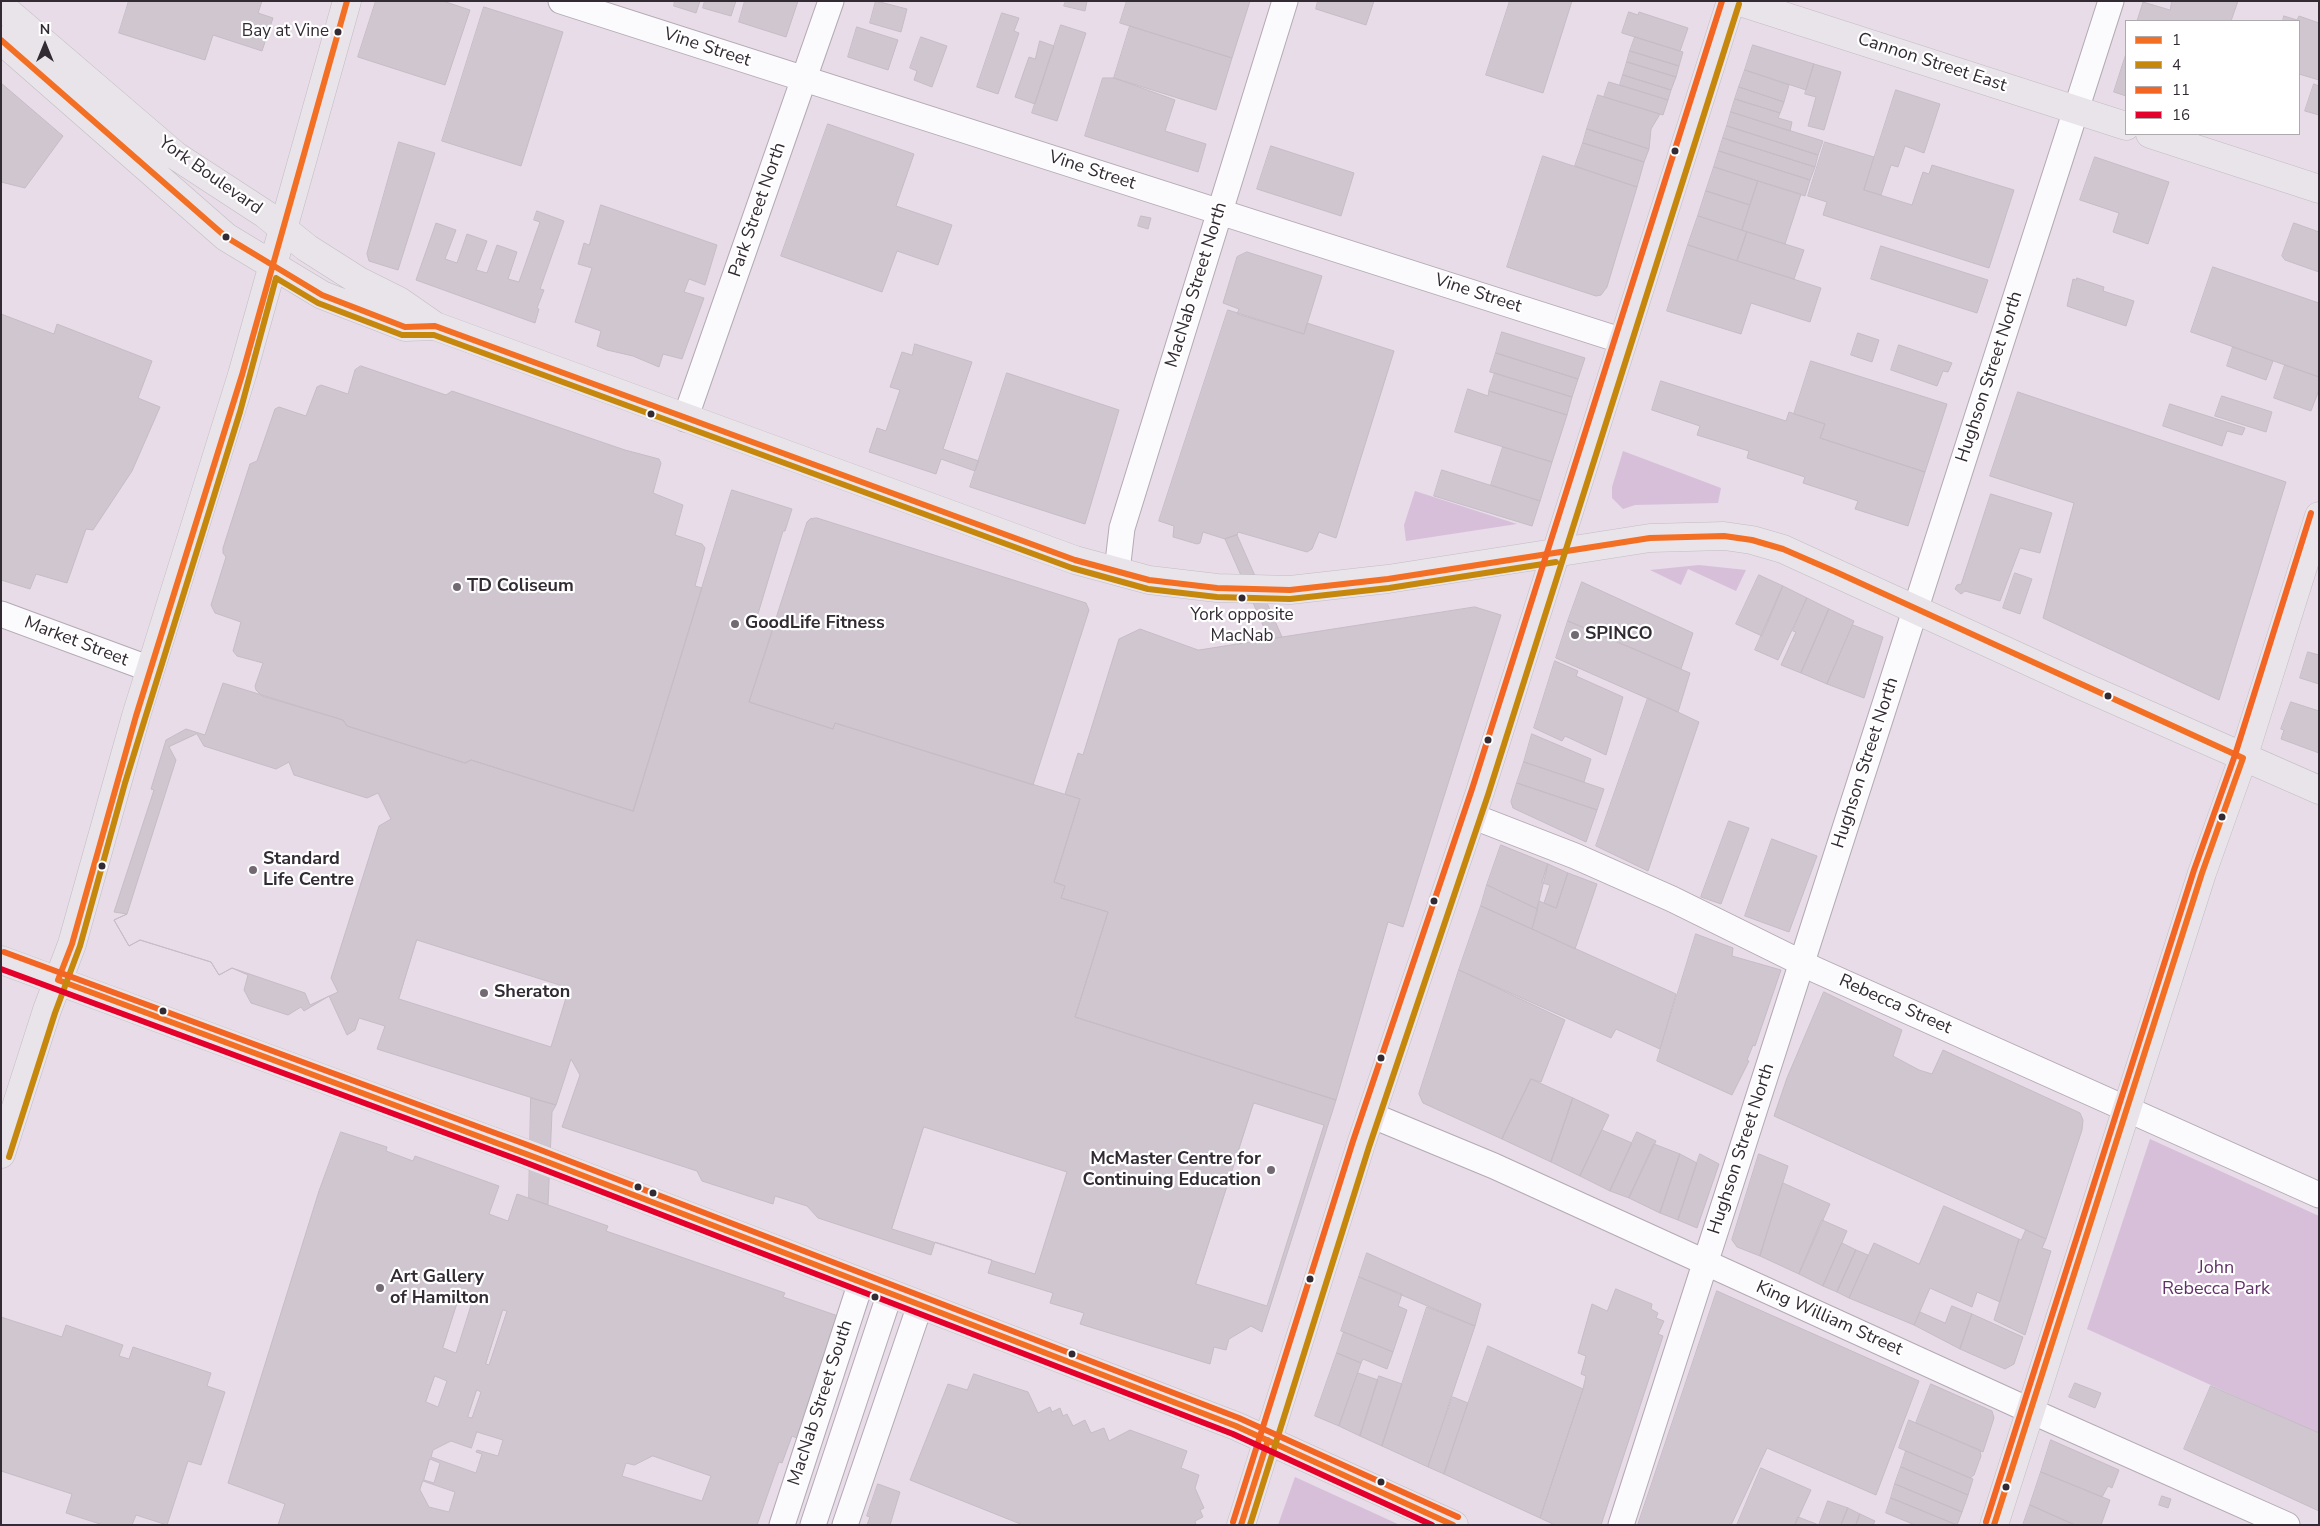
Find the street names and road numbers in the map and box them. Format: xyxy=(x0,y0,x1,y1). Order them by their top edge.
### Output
street label: Vine Street xyxy=(661,24,753,72)
street label: Cannon Street East xyxy=(1855,29,2009,97)
street label: York Boulevard xyxy=(154,132,266,220)
street label: Park Street North xyxy=(725,140,791,280)
street label: Vine Street xyxy=(1046,147,1138,195)
street label: MacNab Street North xyxy=(1162,200,1232,370)
street label: Vine Street xyxy=(1432,270,1524,318)
street label: Hughson Street North xyxy=(1952,289,2028,465)
street label: Market Street xyxy=(21,612,131,672)
street label: Hughson Street North xyxy=(1828,675,1904,851)
street label: Rebecca Street xyxy=(1835,970,1955,1040)
street label: Hughson Street North xyxy=(1704,1061,1780,1237)
street label: King William Street xyxy=(1752,1277,1906,1361)
street label: MacNab Street South xyxy=(784,1318,858,1488)

